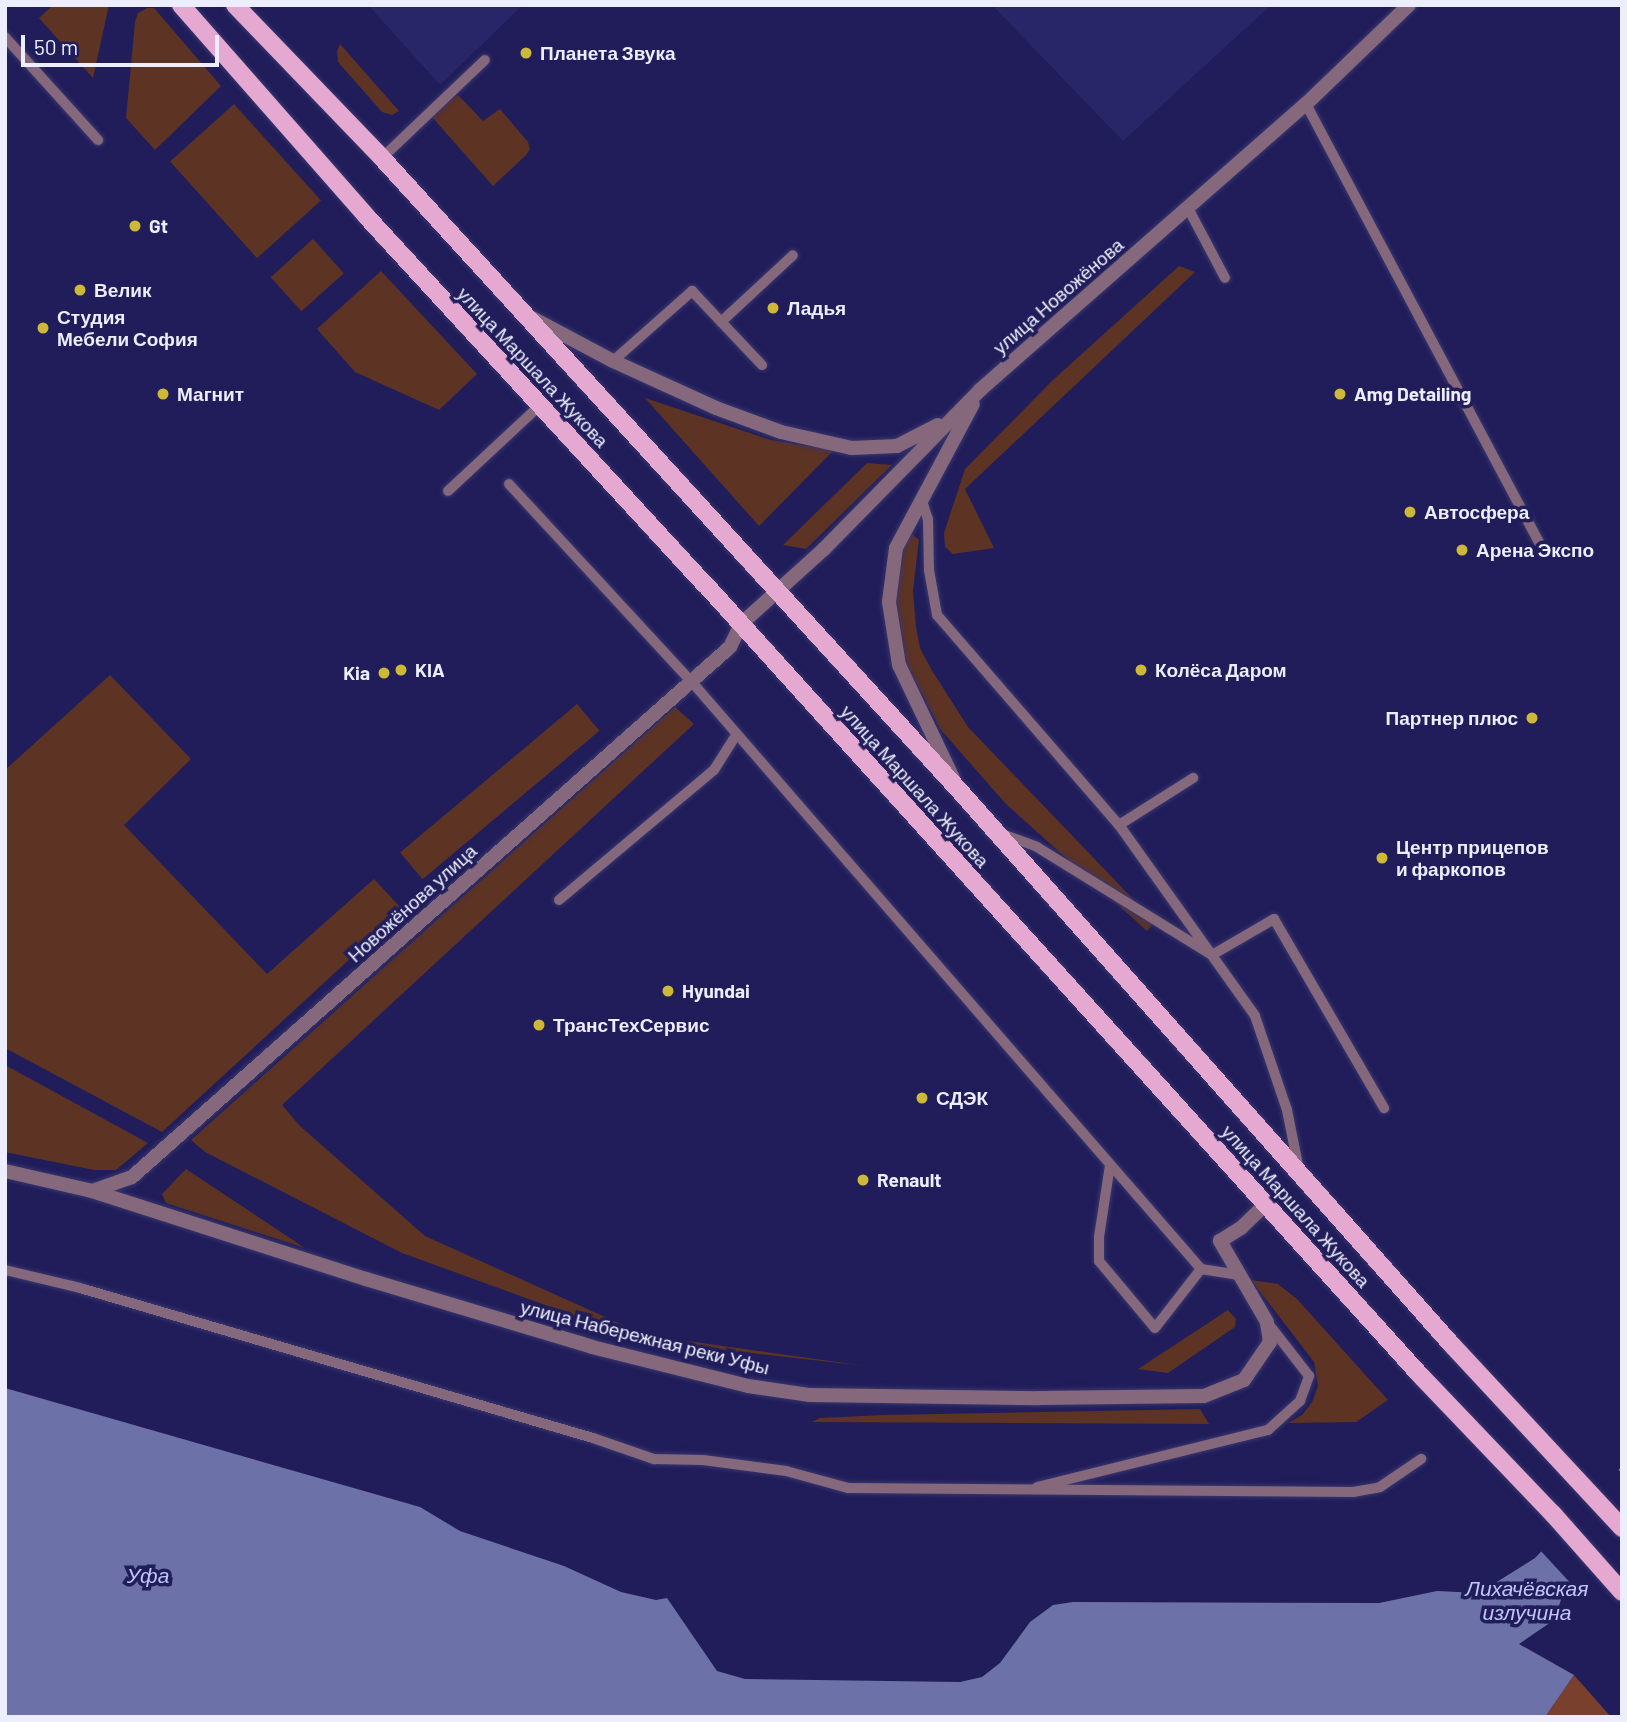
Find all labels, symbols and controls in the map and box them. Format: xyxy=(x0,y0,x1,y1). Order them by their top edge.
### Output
scale bar xyxy=(24,21,222,65)
text: 50 m xyxy=(34,34,78,59)
place label: Планета Звука xyxy=(540,42,676,64)
marker: Планета Звука xyxy=(518,45,534,61)
place label: Gt xyxy=(149,215,168,237)
marker: Gt xyxy=(127,218,143,234)
street label: улица Новожёнова xyxy=(988,233,1128,359)
place label: Велик xyxy=(94,279,152,301)
marker: Велик xyxy=(72,282,88,298)
street label: улица Маршала Жукова xyxy=(453,282,613,452)
place label: Ладья xyxy=(787,297,846,319)
marker: Ладья xyxy=(765,300,781,316)
place label: Студия Мебели София xyxy=(57,306,198,350)
marker: Студия Мебели София xyxy=(35,320,51,336)
place label: Магнит xyxy=(177,383,244,405)
place label: Amg Detailing xyxy=(1354,383,1471,405)
marker: Магнит xyxy=(155,386,171,402)
marker: Amg Detailing xyxy=(1332,386,1348,402)
place label: Автосфера xyxy=(1424,501,1529,523)
marker: Автосфера xyxy=(1402,504,1418,520)
place label: Арена Экспо xyxy=(1476,539,1594,561)
marker: Арена Экспо xyxy=(1454,542,1470,558)
place label: KIA xyxy=(415,659,445,681)
place label: Колёса Даром xyxy=(1155,659,1287,681)
place label: Kia xyxy=(343,662,370,684)
marker: KIA xyxy=(393,662,409,678)
marker: Колёса Даром xyxy=(1133,662,1149,678)
marker: Kia xyxy=(376,665,392,681)
street label: улица Маршала Жукова xyxy=(836,700,994,872)
place label: Партнер плюс xyxy=(1386,707,1518,729)
marker: Партнер плюс xyxy=(1524,710,1540,726)
place label: Центр прицепов и фаркопов xyxy=(1396,836,1549,880)
street label: Новожёнова улица xyxy=(343,839,481,967)
marker: Центр прицепов и фаркопов xyxy=(1374,850,1390,866)
place label: Hyundai xyxy=(682,980,750,1002)
marker: Hyundai xyxy=(660,983,676,999)
place label: ТрансТехСервис xyxy=(553,1014,709,1036)
marker: ТрансТехСервис xyxy=(531,1017,547,1033)
place label: СДЭК xyxy=(936,1087,988,1109)
marker: СДЭК xyxy=(914,1090,930,1106)
street label: улица Маршала Жукова xyxy=(1217,1120,1375,1292)
place label: Renault xyxy=(877,1169,942,1191)
marker: Renault xyxy=(855,1172,871,1188)
street label: улица Набережная реки Уфы xyxy=(518,1295,772,1379)
water label: Уфа xyxy=(127,1562,169,1588)
water label: Лихачёвская излучина xyxy=(1466,1575,1588,1625)

